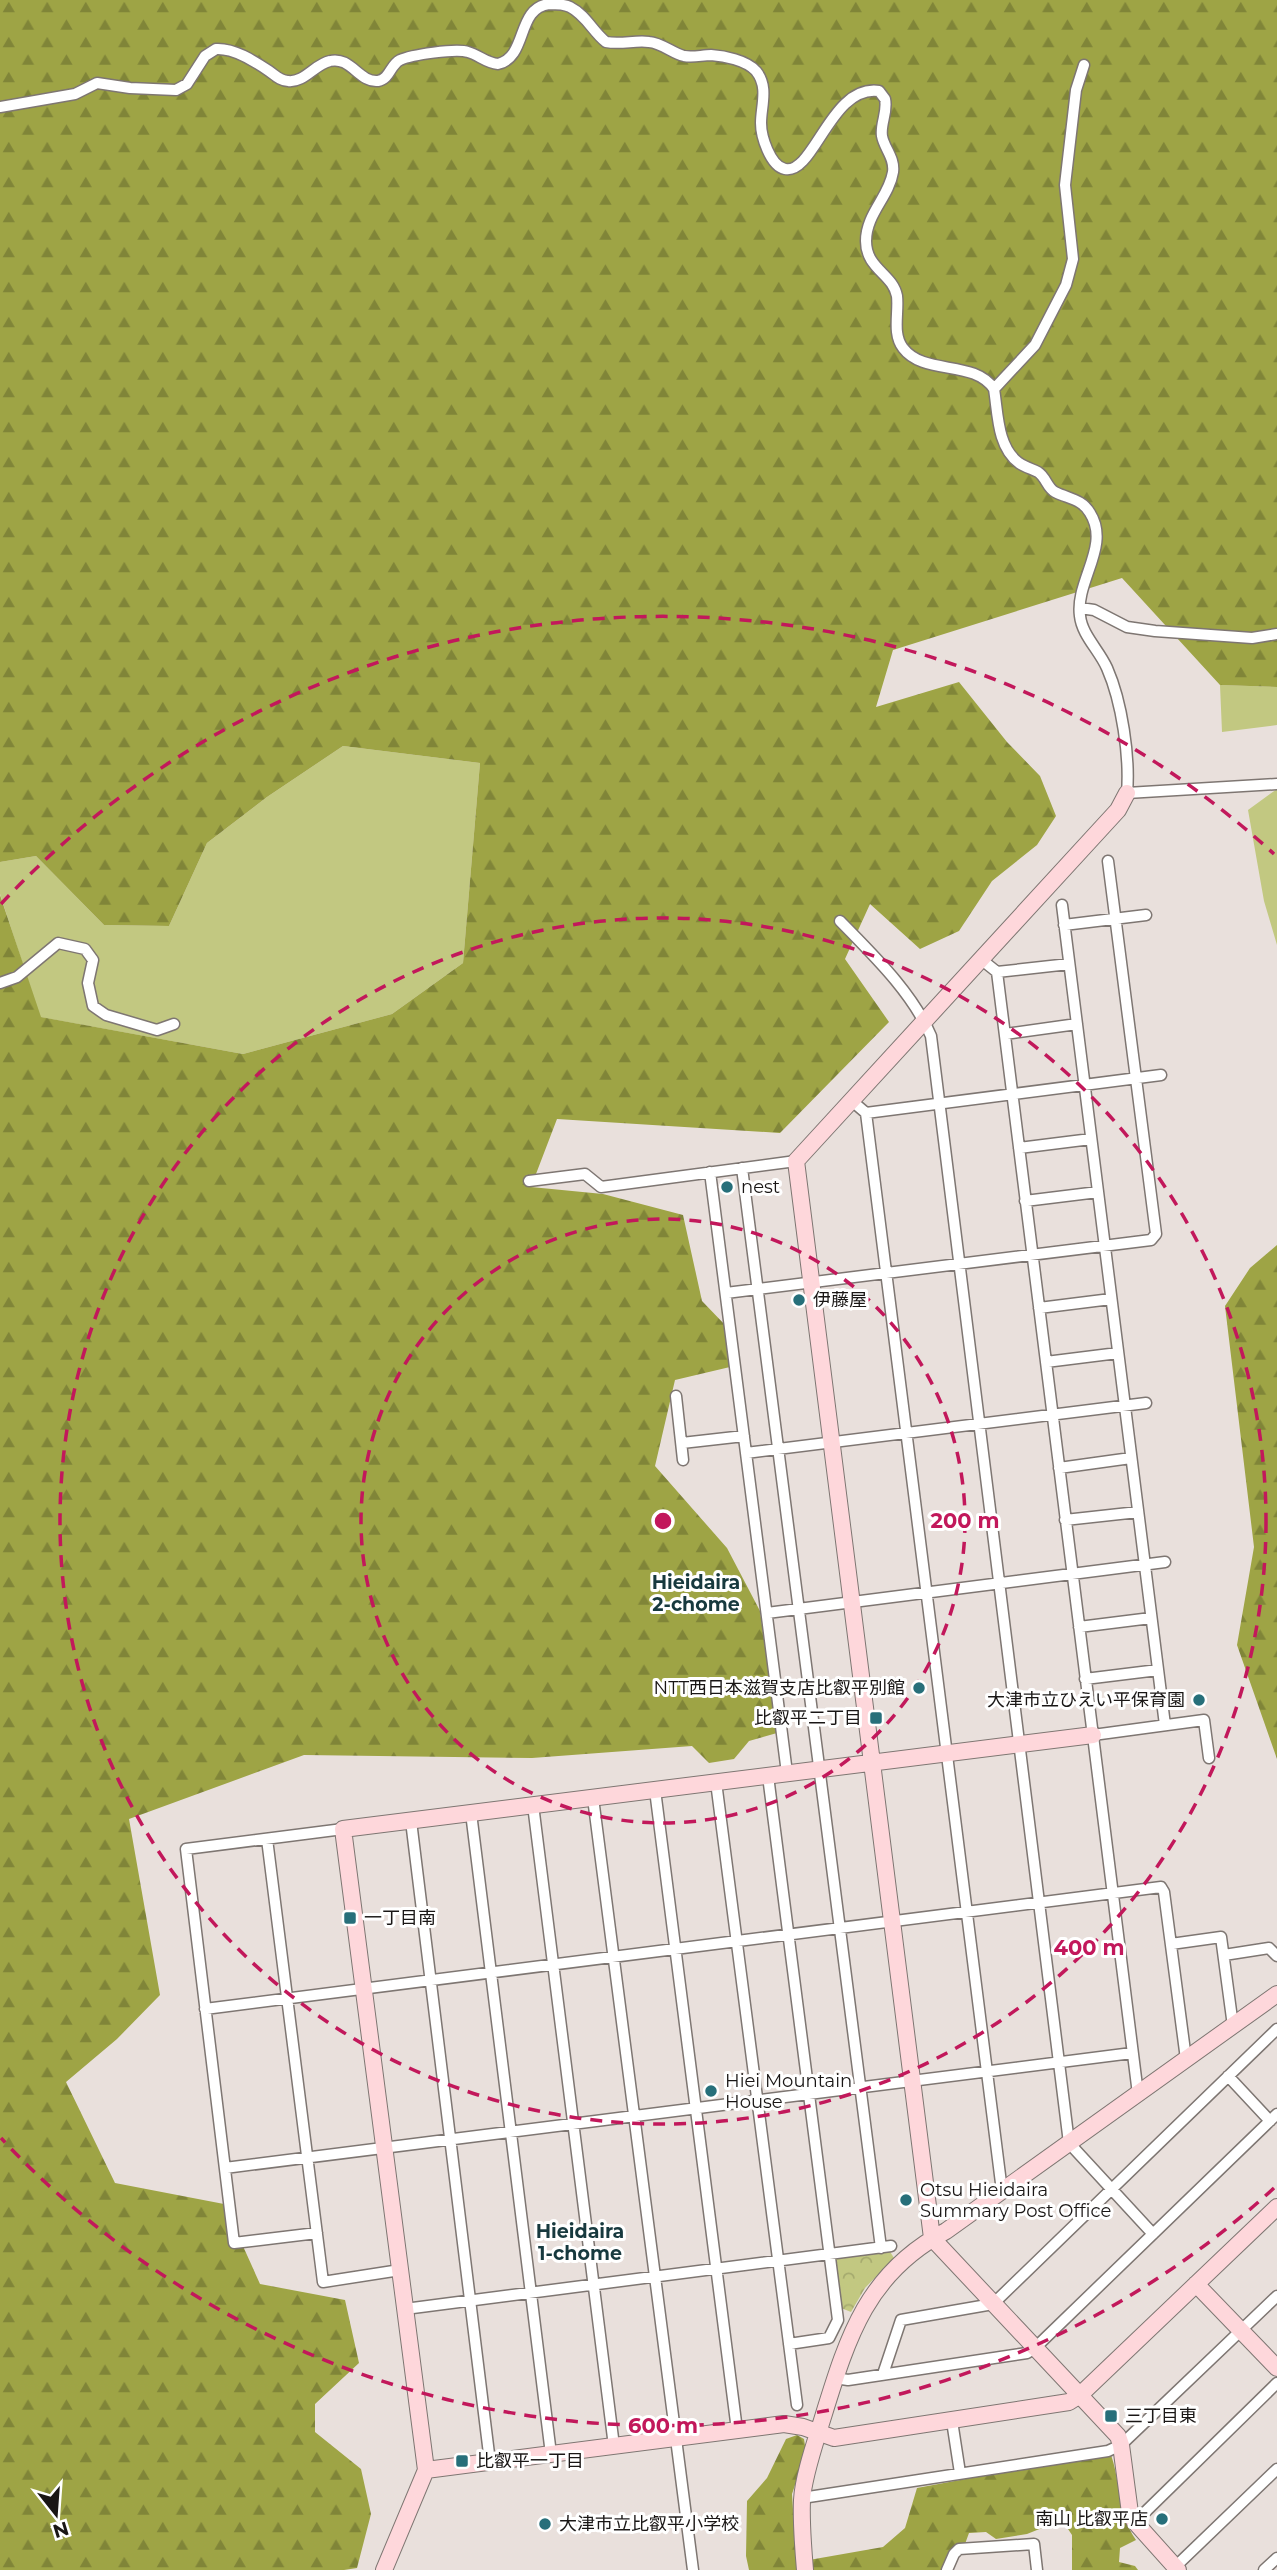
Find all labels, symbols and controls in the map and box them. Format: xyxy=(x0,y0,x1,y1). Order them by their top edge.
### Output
place label: nest xyxy=(741,1176,780,1198)
marker: nest xyxy=(719,1179,735,1195)
place label: 伊藤屋 xyxy=(813,1289,867,1311)
marker: 伊藤屋 xyxy=(791,1292,807,1308)
text: 200 m xyxy=(931,1508,999,1533)
centre of rings xyxy=(651,1509,675,1533)
district label: Hieidaira 2-chome xyxy=(652,1571,740,1616)
place label: NTT西日本滋賀支店比叡平別館 xyxy=(654,1677,905,1699)
marker: NTT西日本滋賀支店比叡平別館 xyxy=(911,1680,927,1696)
place label: 大津市立ひえい平保育園 xyxy=(987,1689,1185,1711)
marker: 大津市立ひえい平保育園 xyxy=(1191,1692,1207,1708)
place label: 比叡平二丁目 xyxy=(754,1707,862,1729)
marker: 比叡平二丁目 xyxy=(868,1710,884,1726)
place label: 一丁目南 xyxy=(364,1907,436,1929)
marker: 一丁目南 xyxy=(342,1910,358,1926)
text: 400 m xyxy=(1054,1935,1124,1960)
place label: Hiei Mountain House xyxy=(725,2070,852,2113)
marker: Hiei Mountain House xyxy=(703,2083,719,2099)
place label: Otsu Hieidaira Summary Post Office xyxy=(920,2179,1111,2222)
marker: Otsu Hieidaira Summary Post Office xyxy=(898,2192,914,2208)
district label: Hieidaira 1-chome xyxy=(536,2220,624,2265)
place label: 三丁目東 xyxy=(1125,2405,1197,2427)
marker: 三丁目東 xyxy=(1103,2408,1119,2424)
text: 600 m xyxy=(628,2413,698,2438)
place label: 比叡平一丁目 xyxy=(476,2450,584,2472)
marker: 比叡平一丁目 xyxy=(454,2453,470,2469)
north arrow xyxy=(21,2479,91,2549)
place label: 南山 比叡平店 xyxy=(1035,2508,1148,2530)
marker: 南山 比叡平店 xyxy=(1154,2511,1170,2527)
place label: 大津市立比叡平小学校 xyxy=(559,2513,739,2535)
marker: 大津市立比叡平小学校 xyxy=(537,2516,553,2532)
text: N xyxy=(50,2517,72,2543)

